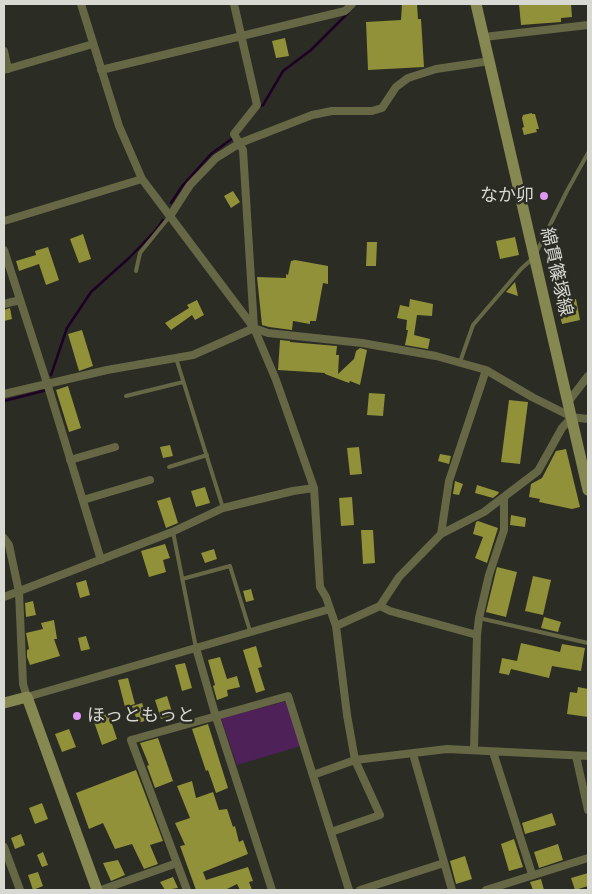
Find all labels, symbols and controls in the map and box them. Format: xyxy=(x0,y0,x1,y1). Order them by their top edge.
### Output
place label: なか卯 xyxy=(480,185,534,207)
marker: なか卯 xyxy=(538,190,550,202)
street label: 綿貫篠塚線 xyxy=(535,226,577,318)
place label: ほっともっと xyxy=(87,705,195,727)
marker: ほっともっと xyxy=(71,710,83,722)

